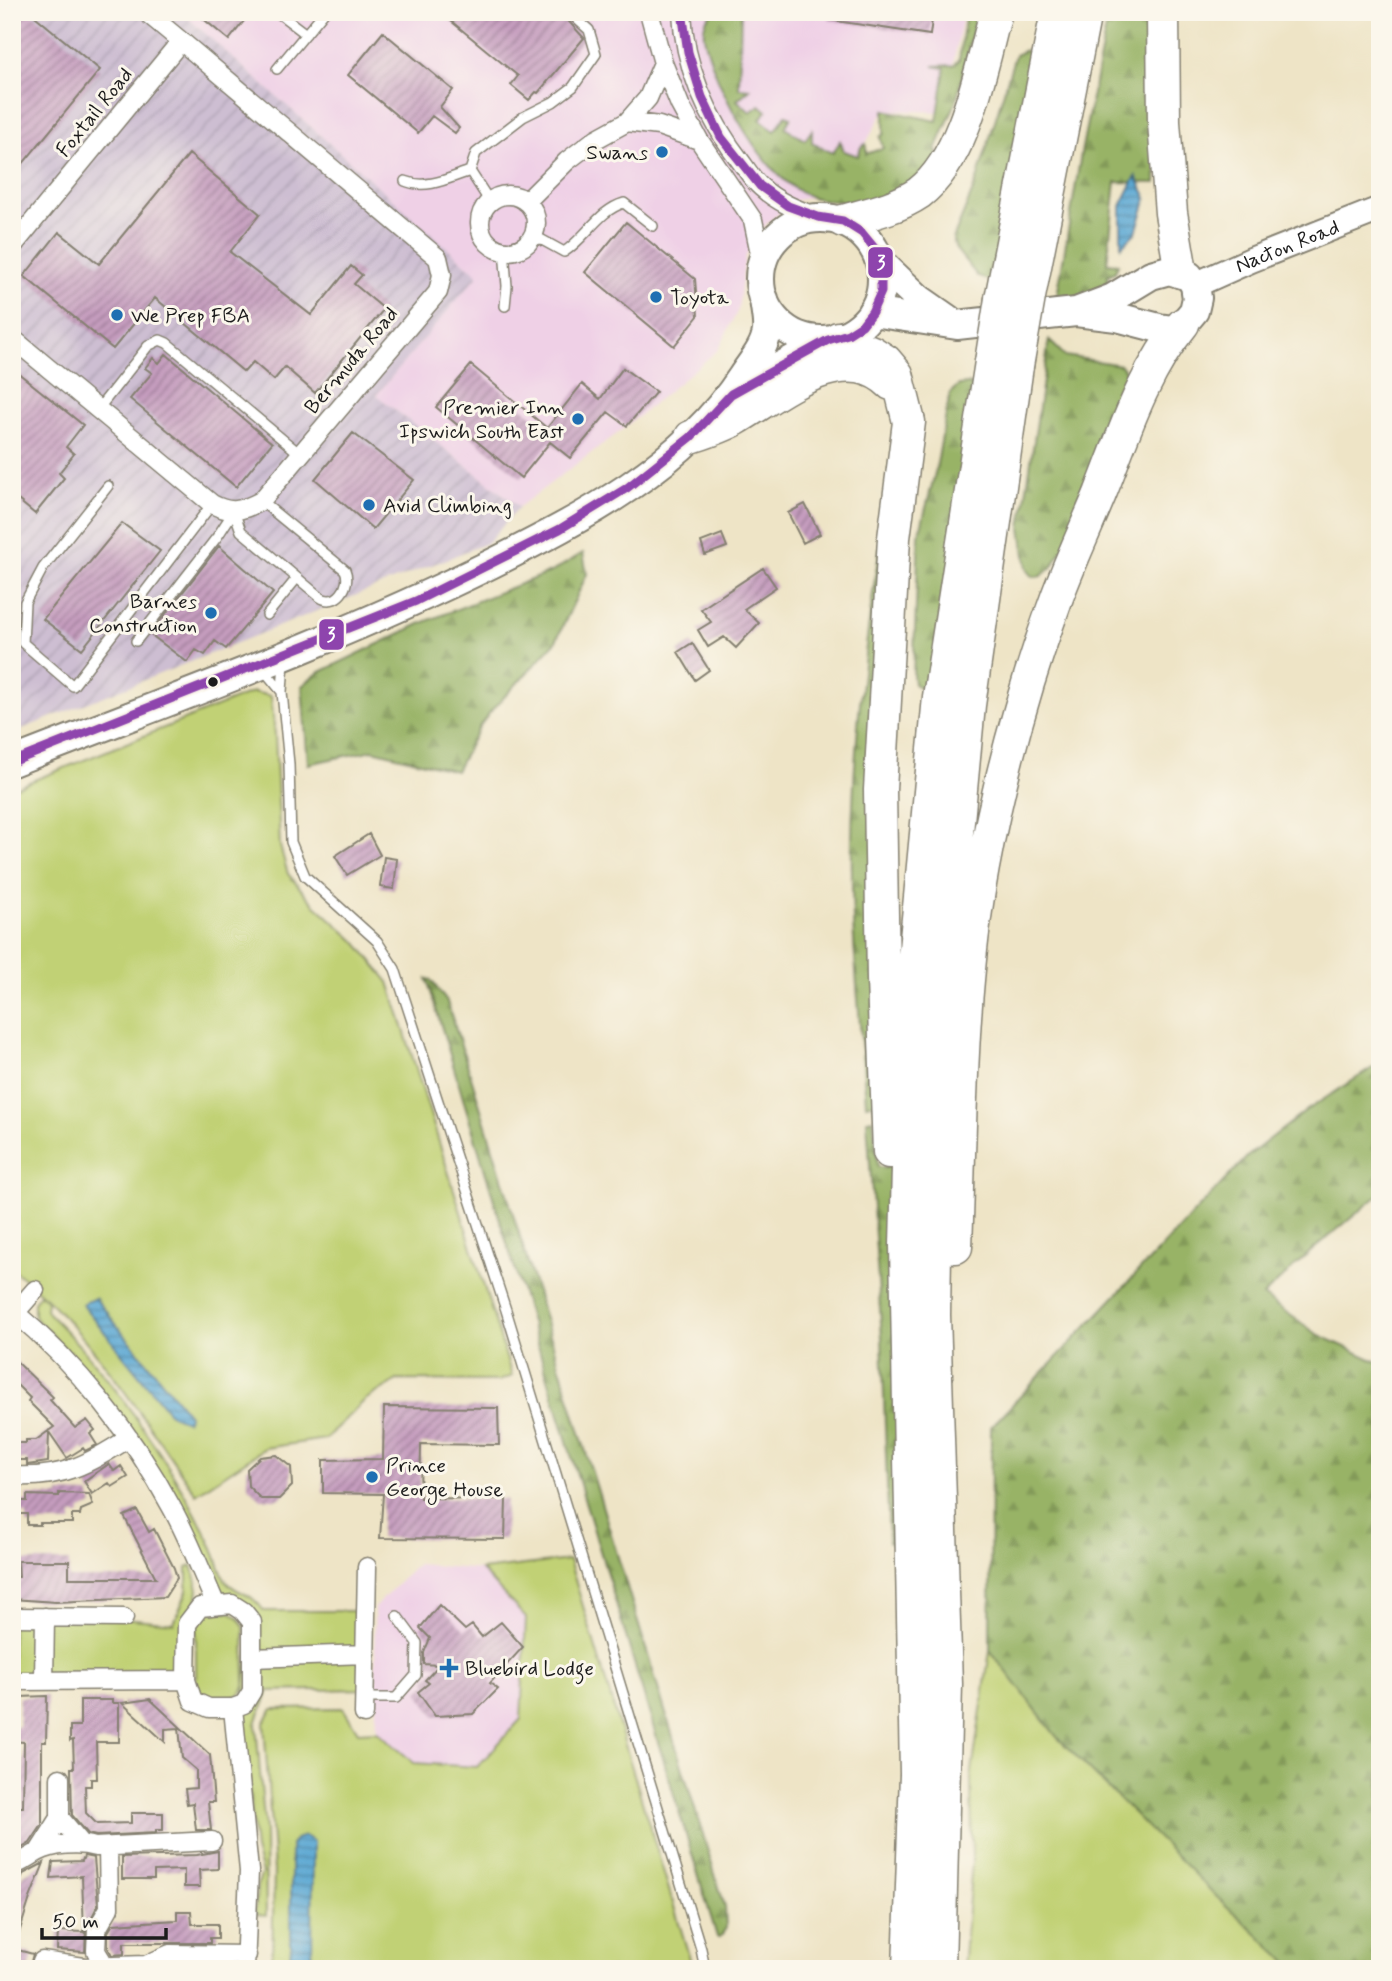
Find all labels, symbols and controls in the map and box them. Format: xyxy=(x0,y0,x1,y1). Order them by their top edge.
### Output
street label: Foxtail Road xyxy=(50,62,140,163)
place label: Swans xyxy=(586,139,648,167)
marker: Swans xyxy=(654,144,670,160)
street label: Nacton Road xyxy=(1231,213,1344,280)
line badge: 3 xyxy=(867,246,894,279)
text: 3 xyxy=(877,251,886,276)
place label: Toyota xyxy=(670,284,729,312)
marker: Toyota xyxy=(648,289,664,305)
street label: Bermuda Road xyxy=(299,301,405,420)
place label: We Prep FBA xyxy=(131,302,250,330)
marker: We Prep FBA xyxy=(109,307,125,323)
place label: Premier Inn Ipswich South East xyxy=(399,394,565,446)
marker: Premier Inn Ipswich South East xyxy=(570,411,586,427)
place label: Avid Climbing xyxy=(383,492,512,520)
marker: Avid Climbing xyxy=(361,497,377,513)
place label: Barnes Construction xyxy=(89,588,197,640)
marker: Barnes Construction xyxy=(203,605,219,621)
line badge: 3 xyxy=(318,618,345,651)
text: 3 xyxy=(327,623,336,648)
unlabelled marker xyxy=(206,675,220,689)
place label: Prince George House xyxy=(386,1452,503,1505)
marker: Prince George House xyxy=(364,1469,380,1485)
place label: Bluebird Lodge xyxy=(465,1655,594,1685)
marker: Bluebird Lodge xyxy=(439,1658,459,1678)
scale bar xyxy=(42,1897,166,1941)
text: 50 m xyxy=(52,1908,99,1936)

